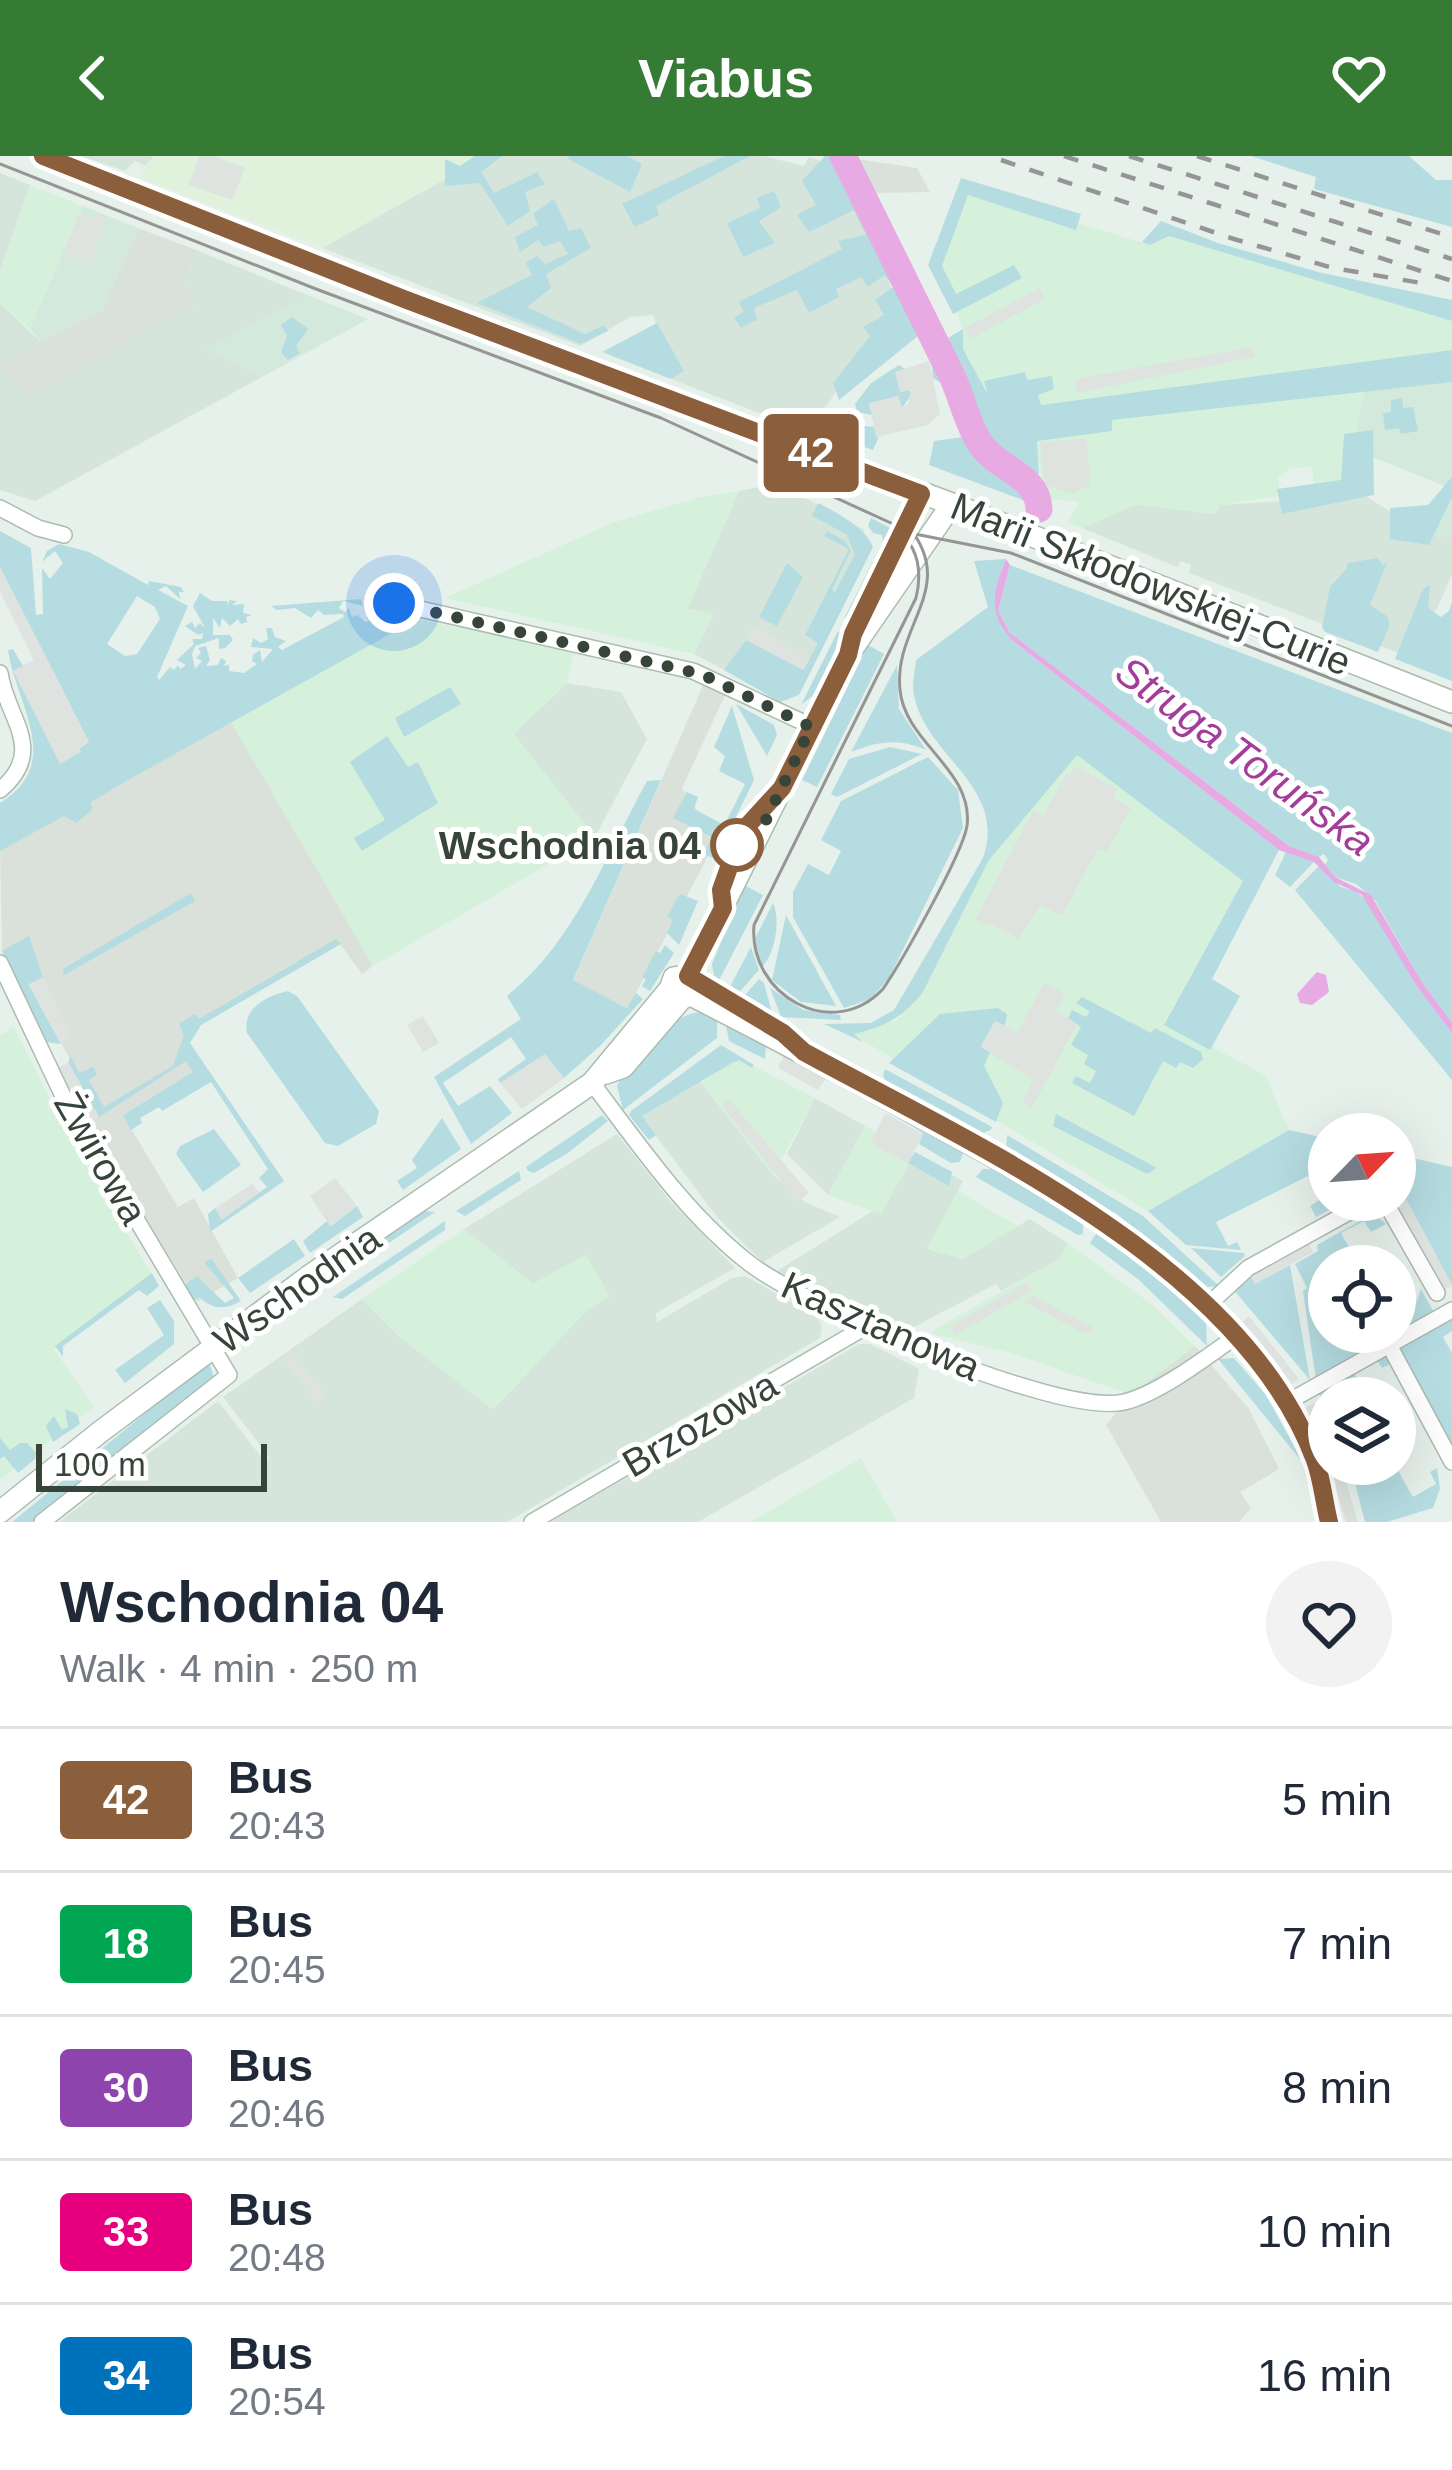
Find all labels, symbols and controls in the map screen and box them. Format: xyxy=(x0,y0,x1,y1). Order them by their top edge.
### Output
icon: back xyxy=(60,45,126,111)
icon: heart xyxy=(1326,45,1392,111)
text: Viabus xyxy=(638,48,814,108)
line badge: 42 xyxy=(757,414,865,492)
text: 42 xyxy=(788,429,834,476)
street label: Marii Skłodowskiej-Curie xyxy=(945,484,1357,684)
your location xyxy=(364,573,424,633)
water label: Struga Toruńska xyxy=(1107,647,1383,865)
marker: Wschodnia 04 xyxy=(712,820,762,870)
place label: Wschodnia 04 xyxy=(439,824,701,867)
street label: Żwirowa xyxy=(46,1084,156,1232)
north arrow xyxy=(1308,1113,1416,1221)
map controls xyxy=(1308,1113,1416,1485)
street label: Wschodnia xyxy=(206,1216,389,1362)
button: locate xyxy=(1308,1245,1416,1353)
street label: Kasztanowa xyxy=(775,1263,987,1389)
street label: Brzozowa xyxy=(615,1362,785,1485)
button: layers xyxy=(1308,1377,1416,1485)
scale bar xyxy=(36,1438,267,1491)
text: 100 m xyxy=(54,1446,146,1483)
button: heart xyxy=(1266,1561,1392,1687)
text: Wschodnia 04 xyxy=(60,1570,443,1634)
text: Walk · 4 min · 250 m xyxy=(60,1647,418,1690)
text: Bus xyxy=(228,1752,313,1803)
text: 5 min xyxy=(1282,1774,1392,1825)
text: 42 xyxy=(103,1776,149,1823)
text: 20:43 xyxy=(228,1804,326,1847)
text: Bus xyxy=(228,1896,313,1947)
text: 7 min xyxy=(1282,1918,1392,1969)
text: 18 xyxy=(103,1920,149,1967)
text: 20:45 xyxy=(228,1948,326,1991)
text: Bus xyxy=(228,2040,313,2091)
text: 8 min xyxy=(1282,2062,1392,2113)
text: 30 xyxy=(103,2064,149,2111)
text: 20:46 xyxy=(228,2092,326,2135)
text: Bus xyxy=(228,2184,313,2235)
text: 10 min xyxy=(1257,2206,1392,2257)
text: 33 xyxy=(103,2208,149,2255)
text: 20:48 xyxy=(228,2236,326,2279)
text: Bus xyxy=(228,2328,313,2379)
text: 16 min xyxy=(1257,2350,1392,2401)
text: 34 xyxy=(103,2352,149,2399)
text: 20:54 xyxy=(228,2380,326,2423)

